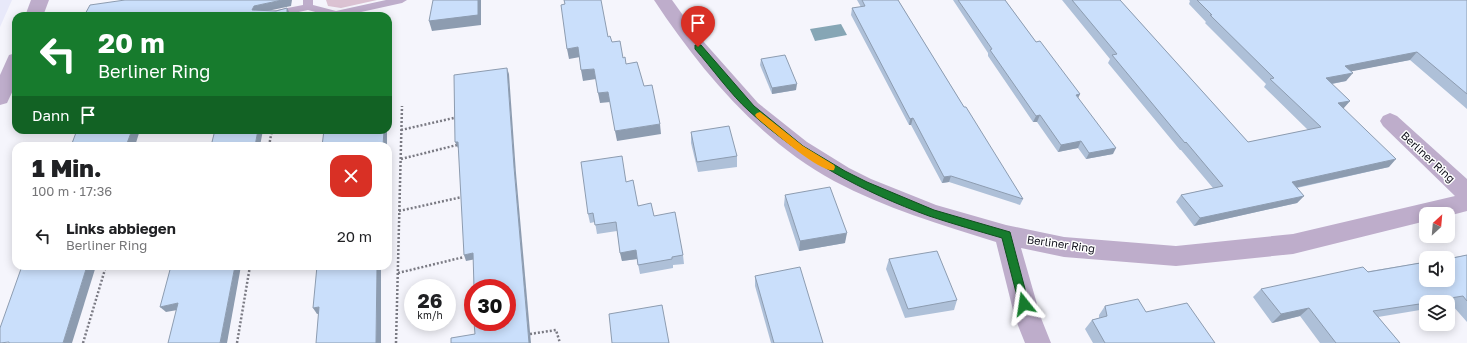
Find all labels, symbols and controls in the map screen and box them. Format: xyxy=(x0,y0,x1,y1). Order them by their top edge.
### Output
pin xyxy=(681,6,715,47)
icon: arrive xyxy=(687,12,709,34)
text: 20 m xyxy=(98,26,165,59)
icon: left xyxy=(32,28,84,80)
text: Berliner Ring xyxy=(98,60,210,82)
icon: arrive xyxy=(77,104,99,126)
text: Dann xyxy=(32,106,69,124)
street label: Berliner Ring xyxy=(1399,128,1458,185)
text: 1 Min. xyxy=(32,153,102,182)
button: close xyxy=(330,155,372,197)
text: 100 m · 17:36 xyxy=(32,183,112,199)
north arrow xyxy=(1419,207,1455,243)
map controls xyxy=(1419,207,1455,331)
text: Links abbiegen xyxy=(66,219,176,237)
icon: left xyxy=(32,225,54,247)
text: 20 m xyxy=(337,227,372,245)
street label: Berliner Ring xyxy=(1026,232,1096,255)
text: Berliner Ring xyxy=(66,237,147,253)
button: sound xyxy=(1419,251,1455,287)
speed limit sign: 30 xyxy=(464,279,516,331)
position arrow xyxy=(1003,283,1045,325)
text: 26 xyxy=(418,288,442,312)
button: layers xyxy=(1419,295,1455,331)
text: km/h xyxy=(417,309,443,321)

